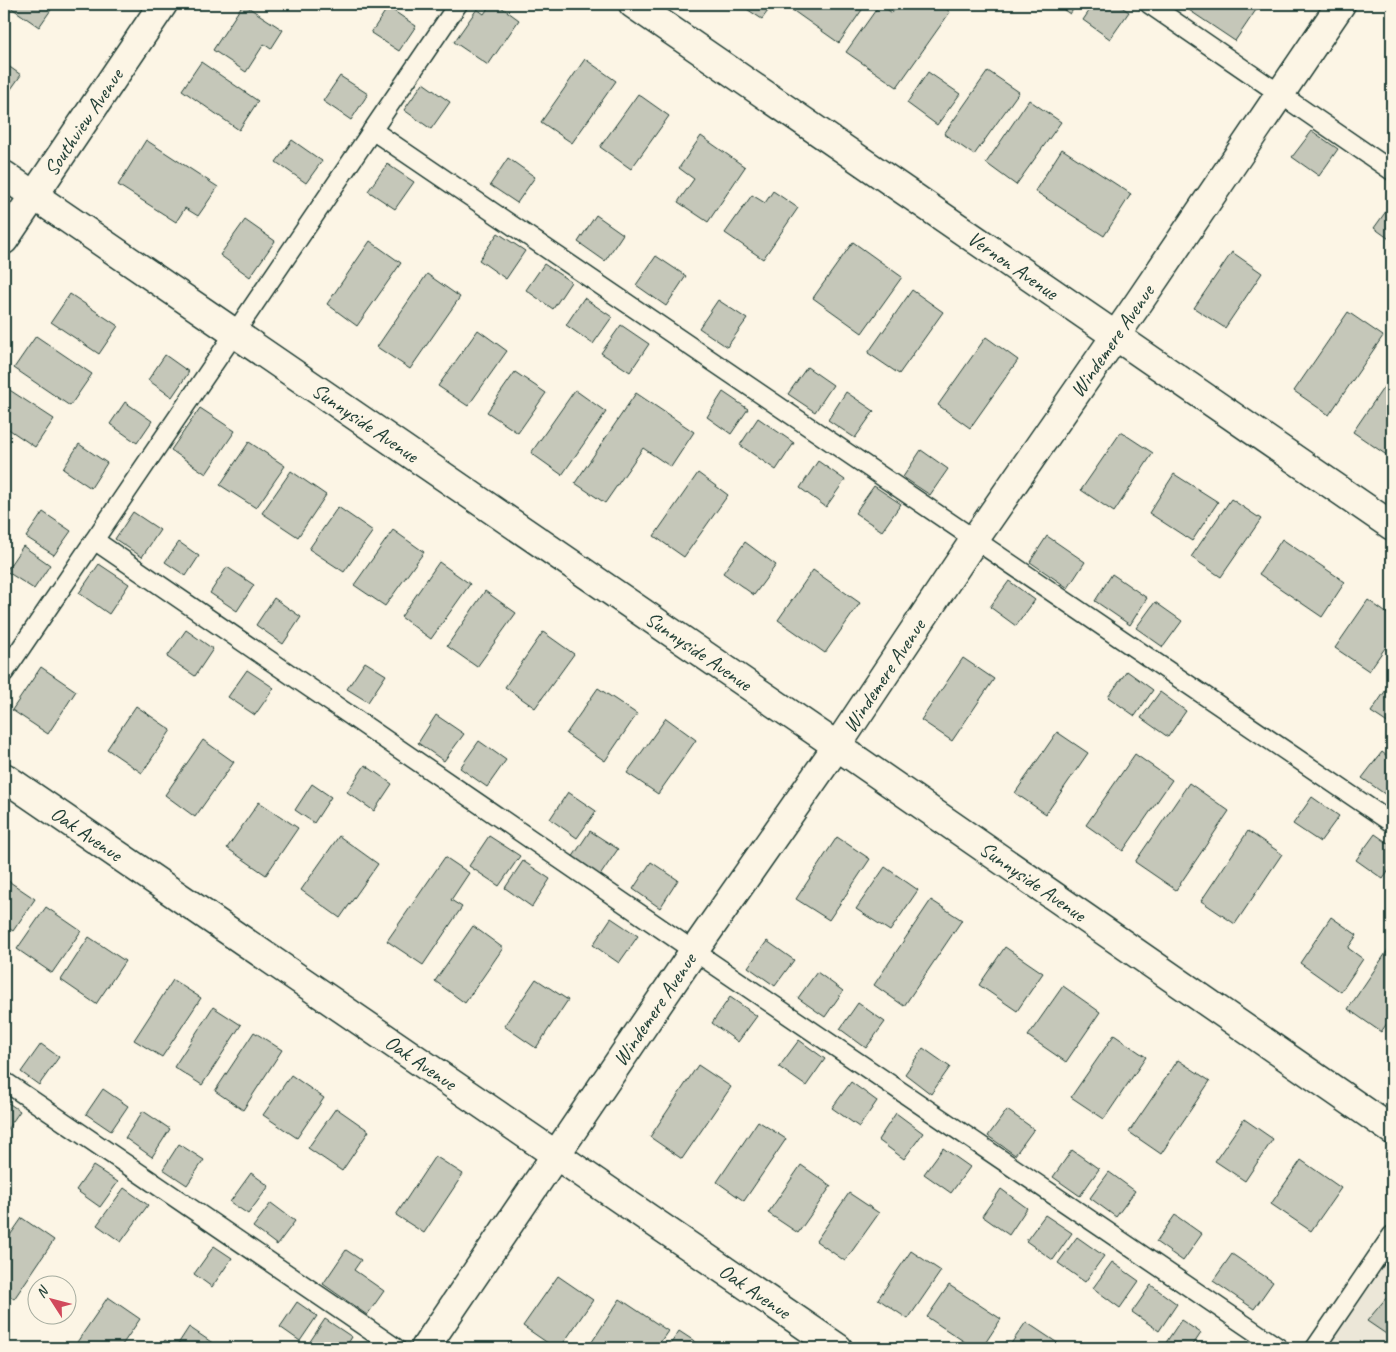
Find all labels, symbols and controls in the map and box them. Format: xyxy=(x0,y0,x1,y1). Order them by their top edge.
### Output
street label: Southview Avenue xyxy=(38,62,130,181)
street label: Vernon Avenue xyxy=(963,225,1064,306)
street label: Windemere Avenue xyxy=(1064,278,1161,402)
street label: Sunnyside Avenue xyxy=(307,377,424,469)
street label: Sunnyside Avenue xyxy=(640,605,758,697)
street label: Windemere Avenue xyxy=(837,612,932,737)
street label: Oak Avenue xyxy=(46,800,129,868)
street label: Sunnyside Avenue xyxy=(975,836,1092,928)
street label: Windemere Avenue xyxy=(607,946,703,1071)
street label: Oak Avenue xyxy=(380,1029,463,1097)
street label: Oak Avenue xyxy=(714,1258,797,1326)
north arrow xyxy=(28,1274,78,1324)
text: N xyxy=(32,1282,53,1301)

